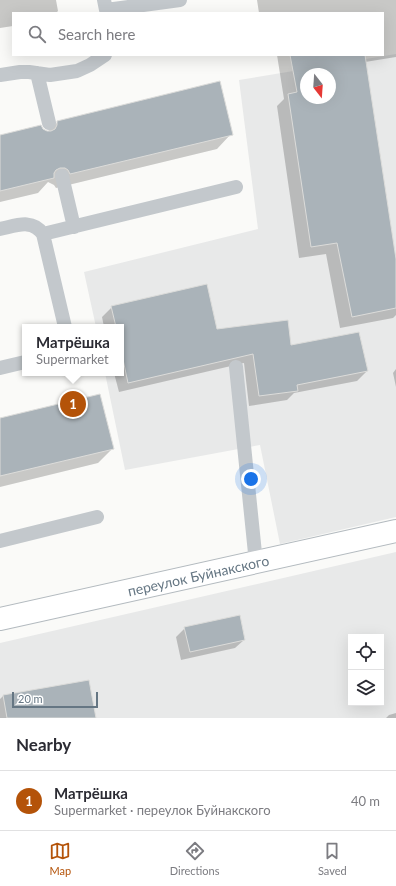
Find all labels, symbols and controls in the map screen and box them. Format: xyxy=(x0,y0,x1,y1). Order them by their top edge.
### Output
search box xyxy=(12,12,384,56)
icon: search xyxy=(26,23,48,45)
text: Search here xyxy=(58,25,135,43)
north arrow xyxy=(300,68,336,104)
popup xyxy=(22,324,124,376)
text: Матрёшка xyxy=(36,333,110,351)
text: Supermarket xyxy=(36,351,109,367)
pin: 1 xyxy=(60,389,86,419)
your location xyxy=(241,469,261,489)
street label: переулок Буйнакского xyxy=(126,551,271,599)
map controls xyxy=(348,634,384,706)
button: locate xyxy=(348,634,384,670)
button: layers xyxy=(348,670,384,706)
scale bar xyxy=(12,690,98,709)
text: 20 m xyxy=(18,692,43,705)
text: Nearby xyxy=(16,734,71,755)
text: Матрёшка xyxy=(54,784,128,802)
text: 1 xyxy=(25,793,33,809)
text: 40 m xyxy=(351,793,380,809)
text: Supermarket · переулок Буйнакского xyxy=(54,802,271,818)
tab: Map xyxy=(49,840,71,877)
tab: Directions xyxy=(170,840,219,877)
tab: Saved xyxy=(318,840,347,877)

